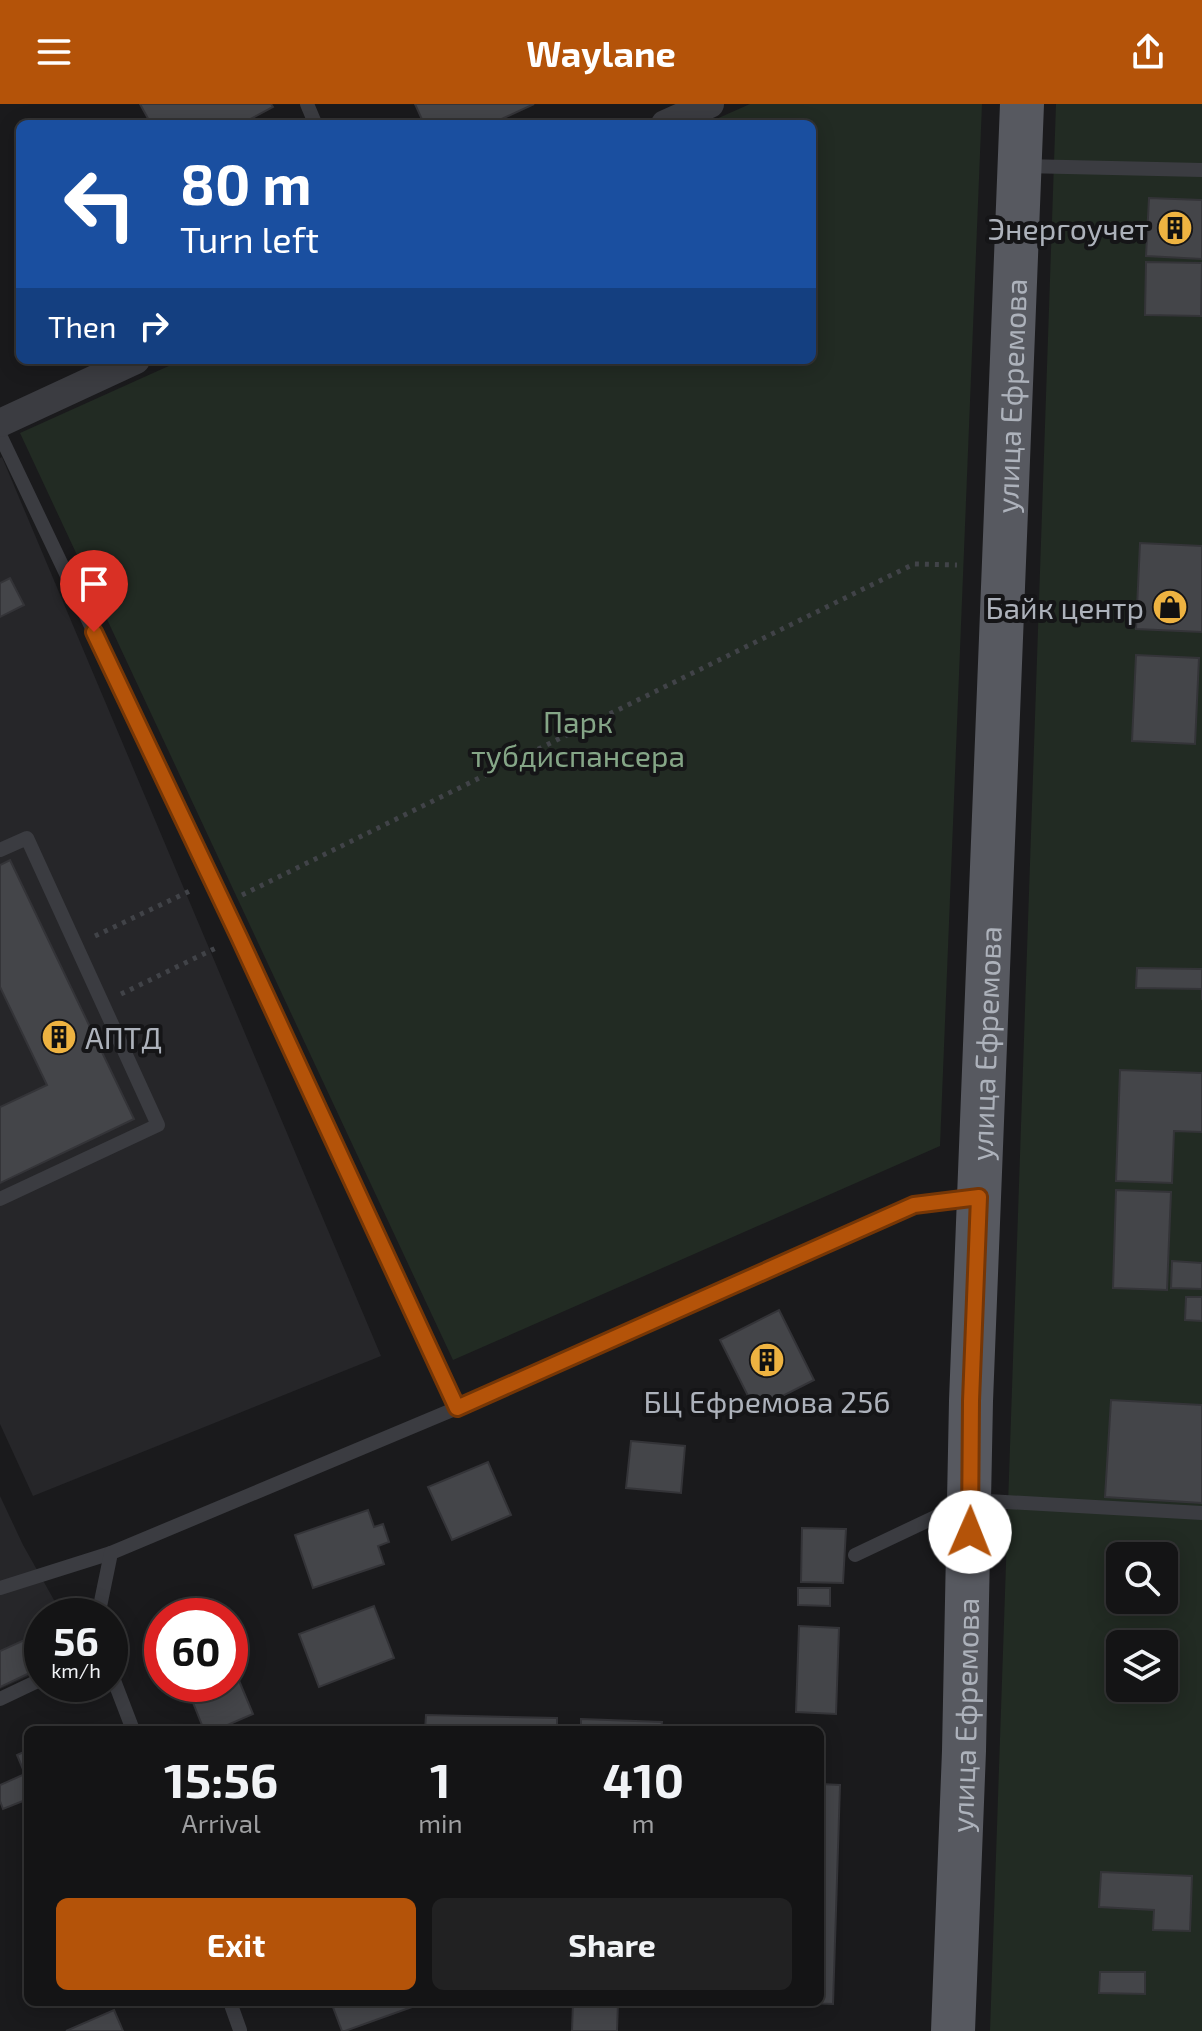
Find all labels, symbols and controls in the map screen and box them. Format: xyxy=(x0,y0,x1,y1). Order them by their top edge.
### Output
icon: menu xyxy=(32,30,76,74)
icon: share xyxy=(1126,30,1170,74)
text: Waylane xyxy=(526,31,676,74)
text: 80 m xyxy=(180,149,312,216)
icon: left xyxy=(48,152,152,256)
building icon: Энергоучет xyxy=(1156,209,1194,247)
place label: Энергоучет xyxy=(988,210,1149,247)
text: Turn left xyxy=(180,217,319,260)
street label: улица Ефремова xyxy=(988,278,1033,514)
icon: right xyxy=(132,304,176,348)
text: Then xyxy=(48,308,116,344)
pin xyxy=(60,550,128,632)
icon: arrive xyxy=(72,562,116,606)
shop icon: Байк центр xyxy=(1151,588,1189,626)
place label: Байк центр xyxy=(986,589,1144,625)
park label: Парк тубдиспансера xyxy=(471,703,685,774)
street label: улица Ефремова xyxy=(962,925,1008,1162)
building icon: АПТД xyxy=(40,1018,78,1056)
place label: АПТД xyxy=(85,1019,162,1055)
building icon: БЦ Ефремова 256 xyxy=(748,1341,786,1379)
place label: БЦ Ефремова 256 xyxy=(644,1383,890,1419)
position arrow xyxy=(928,1490,1012,1574)
map controls xyxy=(1106,1542,1178,1702)
button: search xyxy=(1106,1542,1178,1614)
street label: улица Ефремова xyxy=(943,1597,985,1834)
speed limit sign: 60 xyxy=(144,1598,248,1702)
text: 56 xyxy=(53,1616,99,1664)
button: layers xyxy=(1106,1630,1178,1702)
text: km/h xyxy=(51,1658,101,1682)
text: 15:56 xyxy=(164,1750,278,1808)
text: 1 xyxy=(430,1750,451,1808)
text: 410 xyxy=(602,1750,684,1808)
text: Arrival xyxy=(182,1807,261,1838)
text: min xyxy=(418,1807,463,1838)
text: m xyxy=(632,1807,655,1838)
button: Exit xyxy=(56,1898,416,1990)
button: Share xyxy=(432,1898,792,1990)

